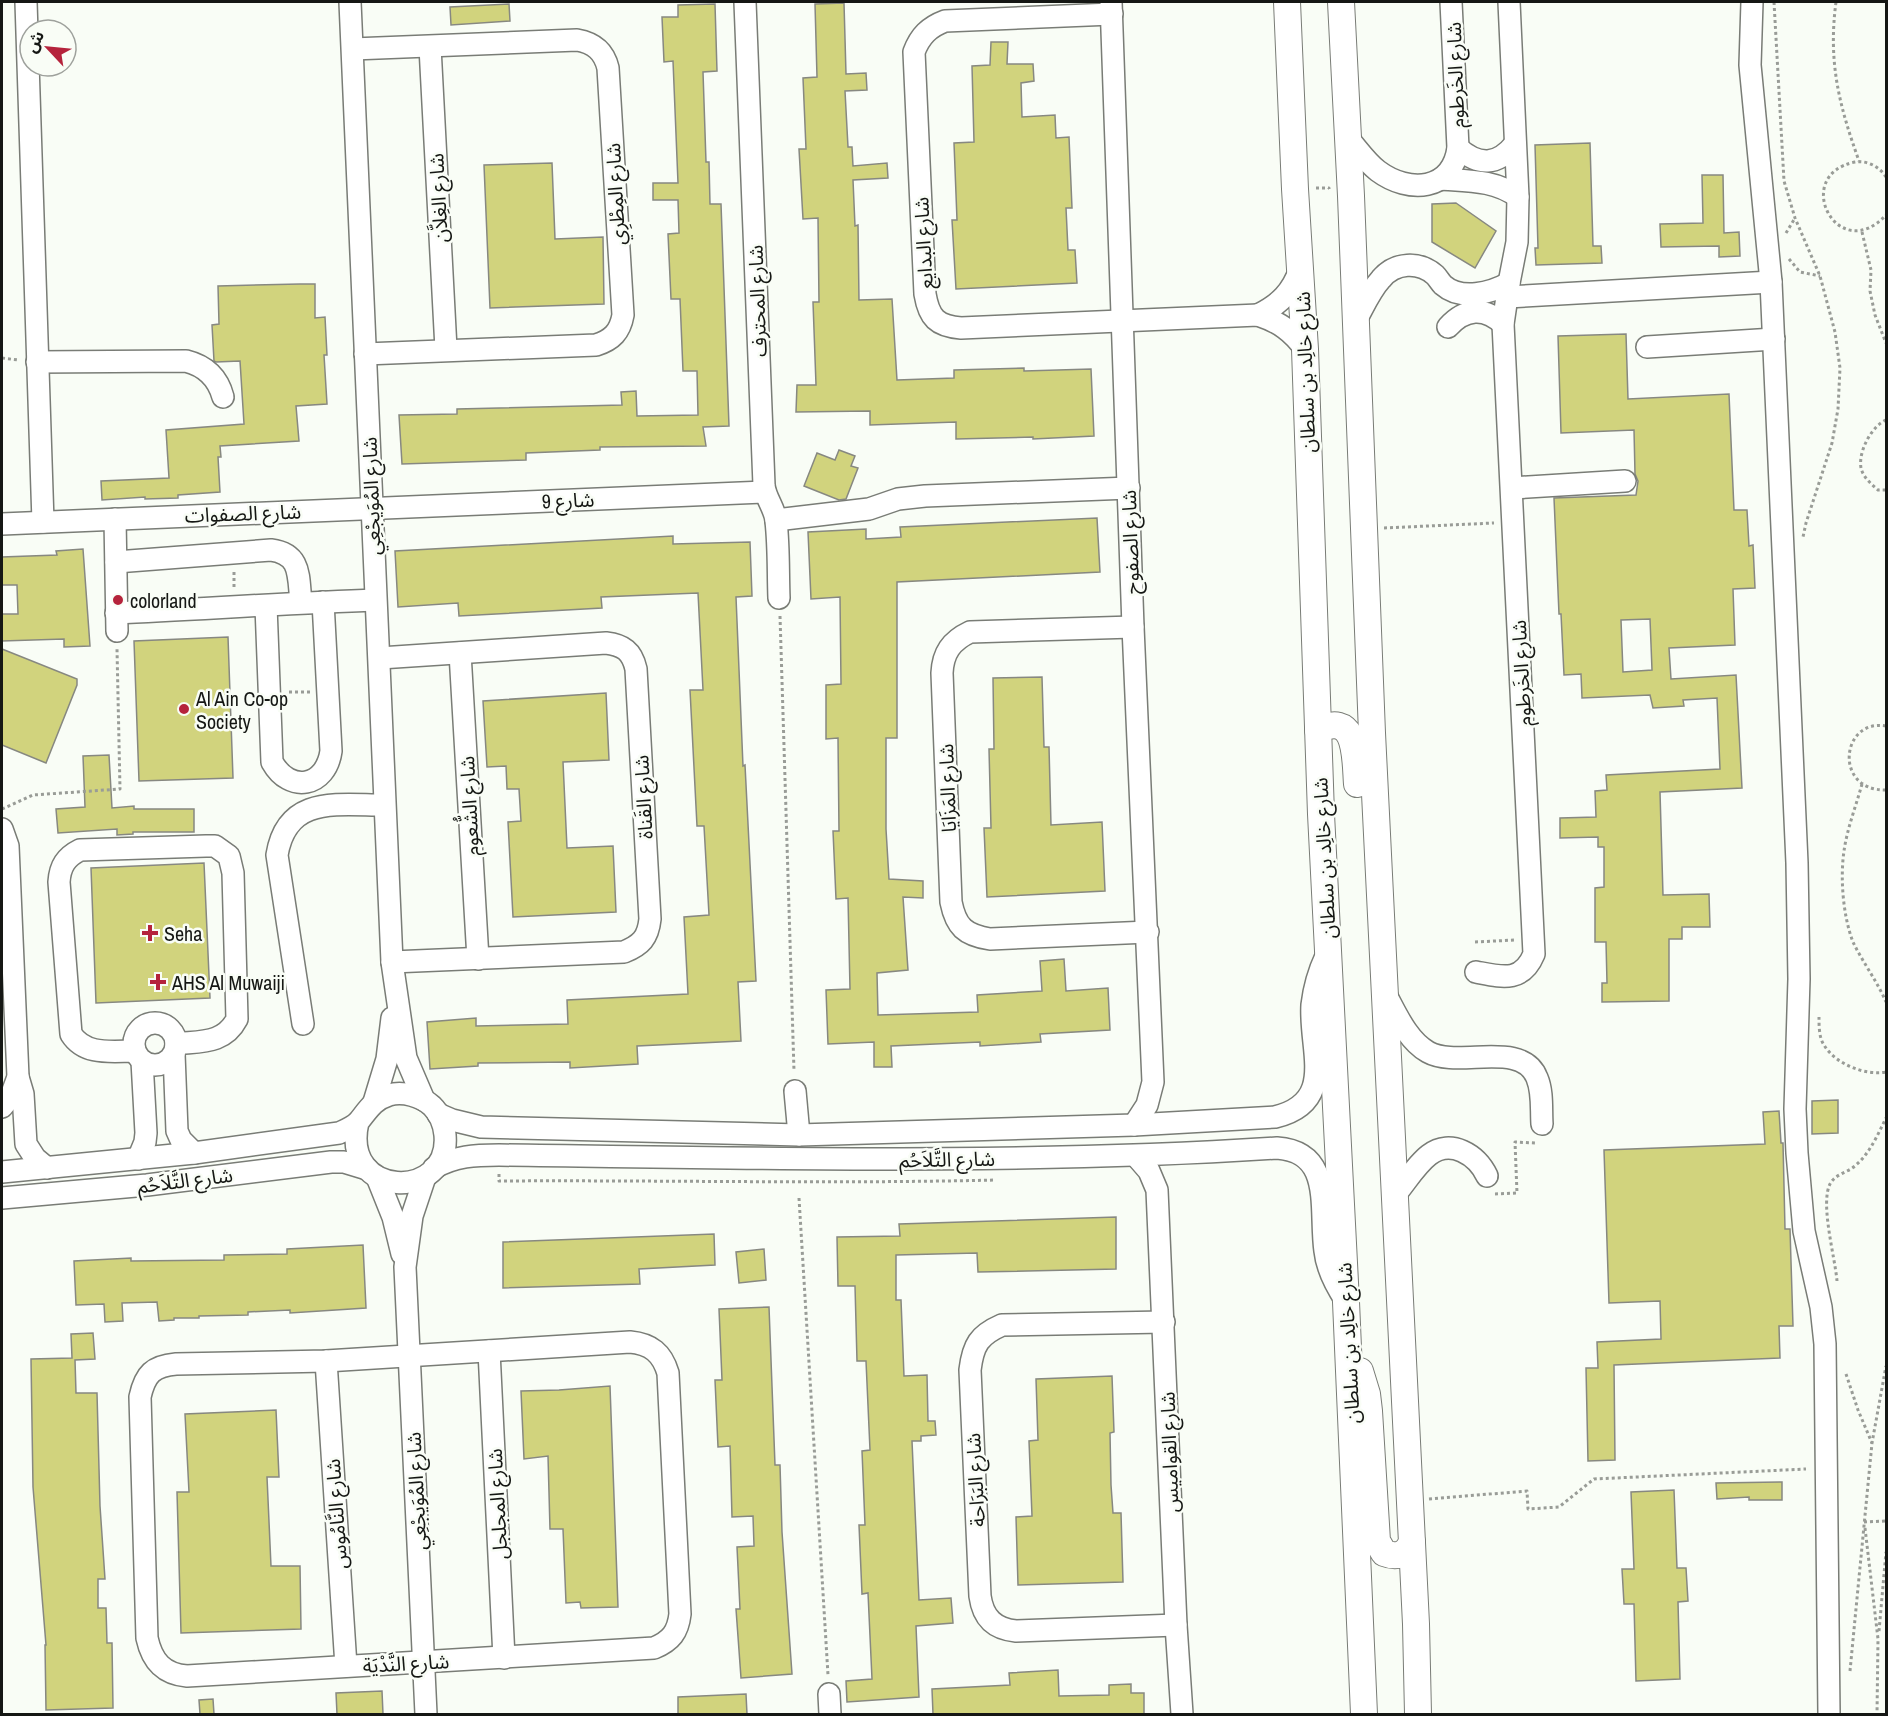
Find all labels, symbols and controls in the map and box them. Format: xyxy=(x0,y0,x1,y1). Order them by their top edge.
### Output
north arrow xyxy=(18,18,78,78)
street label: شارع الخَرطوم xyxy=(1440,21,1472,129)
text: ش xyxy=(20,27,49,56)
street label: شارع المِطْرِي xyxy=(599,142,634,246)
street label: شارع الغِلاَّن xyxy=(422,152,456,243)
street label: شارع البدايع xyxy=(907,196,941,290)
street label: شارع المحترف xyxy=(742,244,774,358)
street label: شارع خالِد بن سلطان xyxy=(1289,291,1323,453)
street label: شارع المُوَيجْعِي xyxy=(355,436,389,556)
street label: شارع 9 xyxy=(541,486,595,516)
street label: شارع الصفوح xyxy=(1115,489,1147,595)
street label: شارع الصفوات xyxy=(184,497,302,531)
place label: colorland xyxy=(130,587,197,614)
marker: colorland xyxy=(111,593,125,607)
street label: شارع الخَرطوم xyxy=(1505,619,1539,727)
place label: Al Ain Co-op Society xyxy=(195,685,288,735)
marker: Al Ain Co-op Society xyxy=(177,702,191,716)
street label: شارع المَزَايَا xyxy=(932,743,964,833)
street label: شارع القَناة xyxy=(627,754,661,840)
street label: شارع الشُّعوم xyxy=(449,755,487,857)
street label: شارع خالِد بن سلطان xyxy=(1306,777,1344,939)
place label: Seha xyxy=(164,920,202,947)
marker: Seha xyxy=(141,924,159,942)
place label: AHS Al Muwaiji xyxy=(171,969,285,996)
marker: AHS Al Muwaiji xyxy=(149,973,167,991)
street label: شارع التَّلاَحُم xyxy=(899,1145,995,1175)
street label: شارع التَّلاَحُم xyxy=(136,1161,235,1201)
street label: شارع خالِد بن سلطان xyxy=(1330,1262,1368,1424)
street label: شارع القواميس xyxy=(1153,1391,1187,1513)
street label: شارع المُوَيجْعِي xyxy=(399,1431,435,1551)
street label: شارع البَرَاحة xyxy=(959,1432,993,1528)
street label: شارع المجلجل xyxy=(481,1448,515,1560)
street label: شارع النَّامُوس xyxy=(319,1458,355,1570)
street label: شارع النَّدْيَة xyxy=(362,1647,450,1681)

